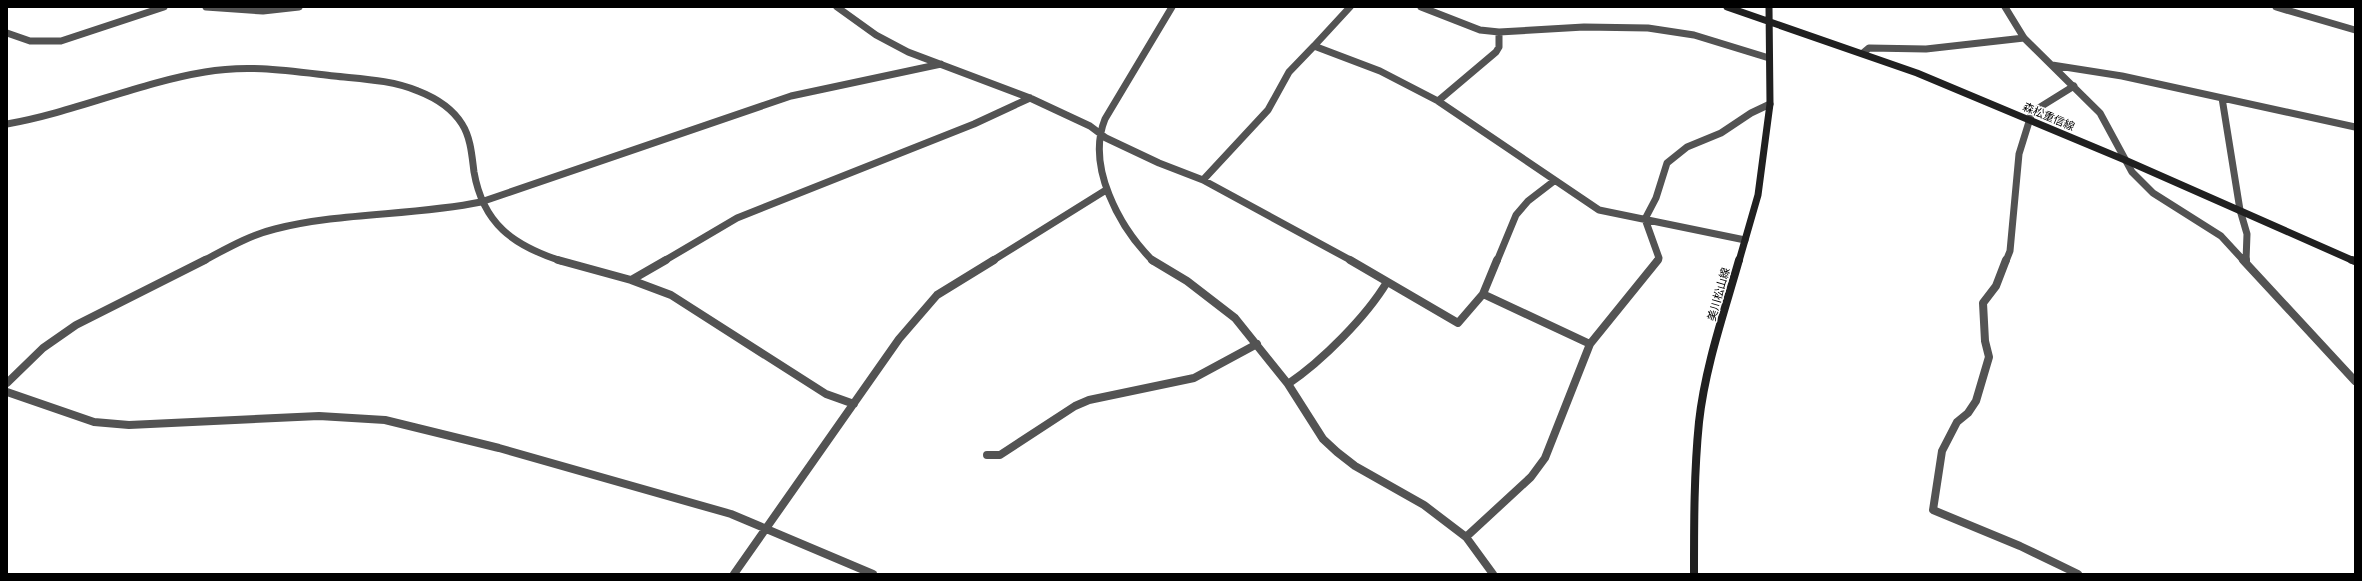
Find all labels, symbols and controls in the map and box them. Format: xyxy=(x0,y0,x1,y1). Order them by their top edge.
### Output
street label: 森松重信線 xyxy=(2021,99,2077,133)
street label: 美川松山線 xyxy=(1704,266,1732,322)

